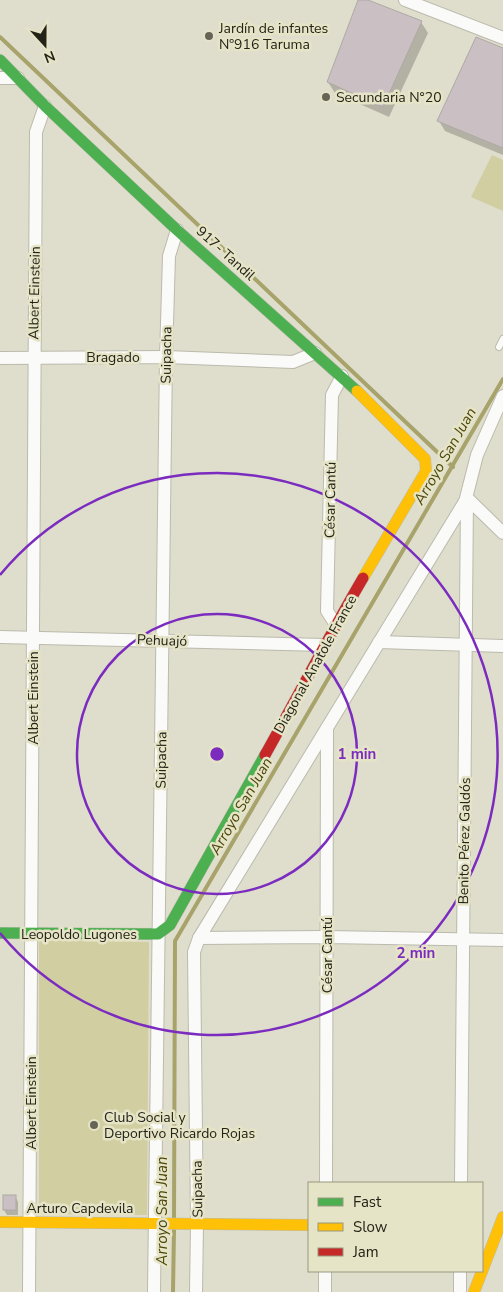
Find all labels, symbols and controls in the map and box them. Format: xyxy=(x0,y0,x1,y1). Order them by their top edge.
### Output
place label: Jardín de infantes Nº916 Taruma xyxy=(218,19,328,54)
north arrow xyxy=(20,20,70,70)
marker: Jardín de infantes Nº916 Taruma xyxy=(203,30,215,42)
text: N xyxy=(41,46,58,67)
place label: Secundaria N°20 xyxy=(336,88,442,107)
marker: Secundaria N°20 xyxy=(320,91,332,103)
street label: 917- Tandil xyxy=(192,222,260,285)
street label: Albert Einstein xyxy=(24,246,45,340)
street label: Suipacha xyxy=(157,326,176,384)
street label: Bragado xyxy=(86,348,140,367)
water label: Arroyo San Juan xyxy=(409,404,481,509)
street label: César Cantú xyxy=(320,462,341,538)
street label: Diagonal Anatole France xyxy=(270,592,361,737)
street label: Pehuajó xyxy=(137,630,188,651)
street label: Albert Einstein xyxy=(24,651,43,745)
street label: Suipacha xyxy=(152,731,171,789)
text: 1 min xyxy=(338,744,376,764)
centre of rings xyxy=(208,745,226,763)
water label: Arroyo San Juan xyxy=(205,754,277,859)
street label: Benito Pérez Galdós xyxy=(454,777,475,905)
street label: César Cantú xyxy=(318,917,337,993)
street label: Leopoldo Lugones xyxy=(21,925,137,944)
text: 2 min xyxy=(397,943,435,963)
street label: Albert Einstein xyxy=(22,1056,41,1150)
place label: Club Social y Deportivo Ricardo Rojas xyxy=(104,1108,255,1143)
marker: Club Social y Deportivo Ricardo Rojas xyxy=(88,1119,100,1131)
water label: Arroyo San Juan xyxy=(152,1157,172,1266)
street label: Suipacha xyxy=(188,1160,207,1218)
legend xyxy=(308,1182,483,1272)
text: Fast xyxy=(353,1192,382,1212)
street label: Arturo Capdevila xyxy=(27,1199,133,1218)
text: Slow xyxy=(353,1217,388,1237)
text: Jam xyxy=(352,1242,379,1262)

